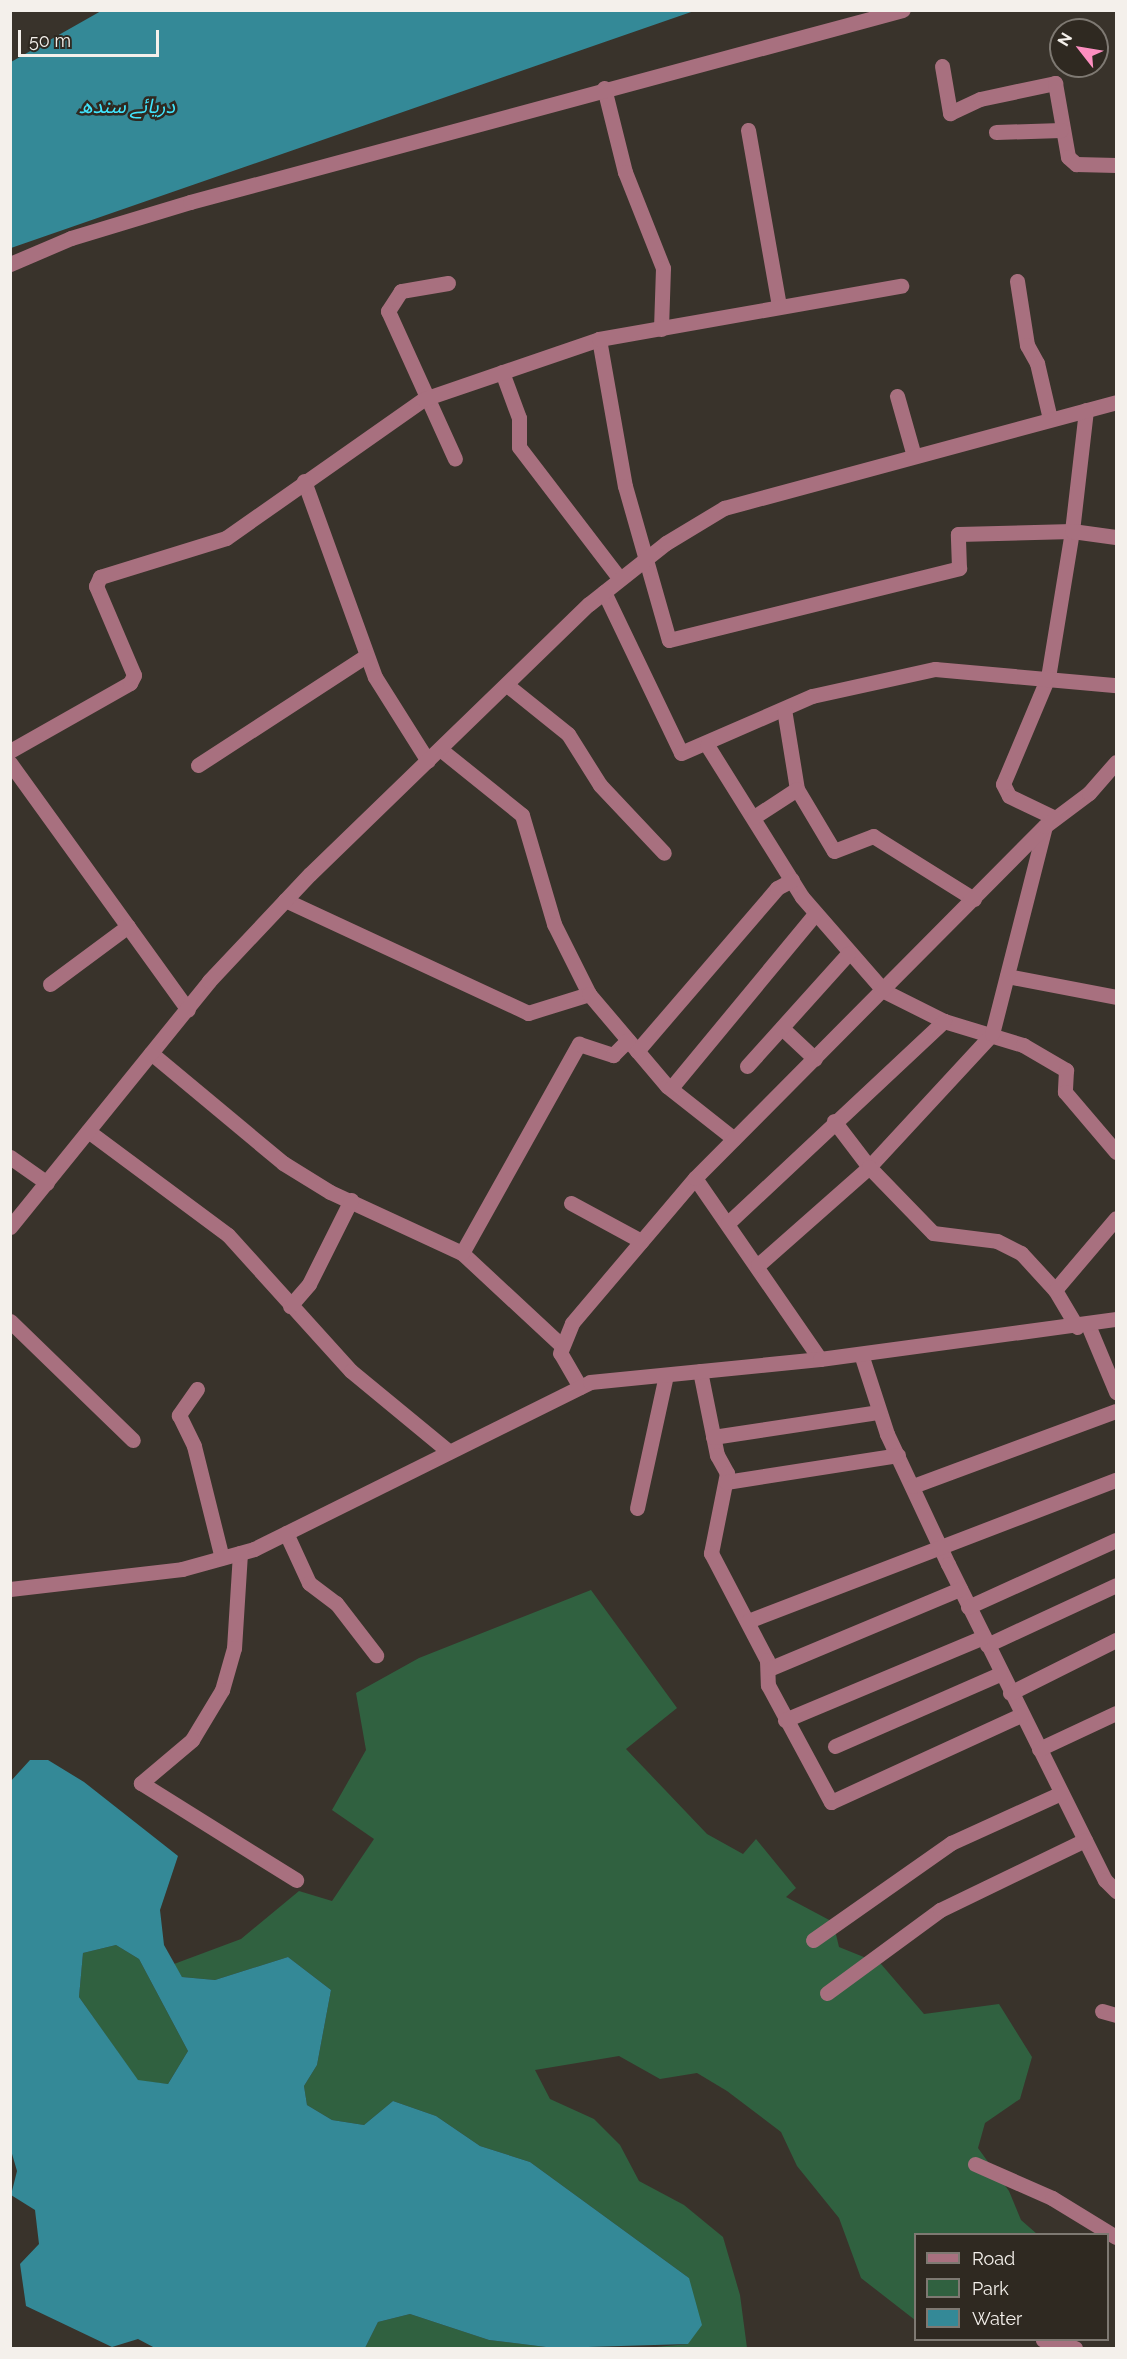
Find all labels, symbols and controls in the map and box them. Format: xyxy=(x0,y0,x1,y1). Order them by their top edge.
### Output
scale bar xyxy=(21,18,162,56)
north arrow xyxy=(1049,18,1109,78)
text: N xyxy=(1054,29,1076,50)
text: 50 m xyxy=(29,30,71,51)
water label: دریائے سندھ xyxy=(79,94,175,118)
legend xyxy=(914,2233,1109,2341)
text: Road xyxy=(972,2248,1015,2269)
text: Park xyxy=(972,2278,1009,2299)
text: Water xyxy=(972,2308,1022,2329)

